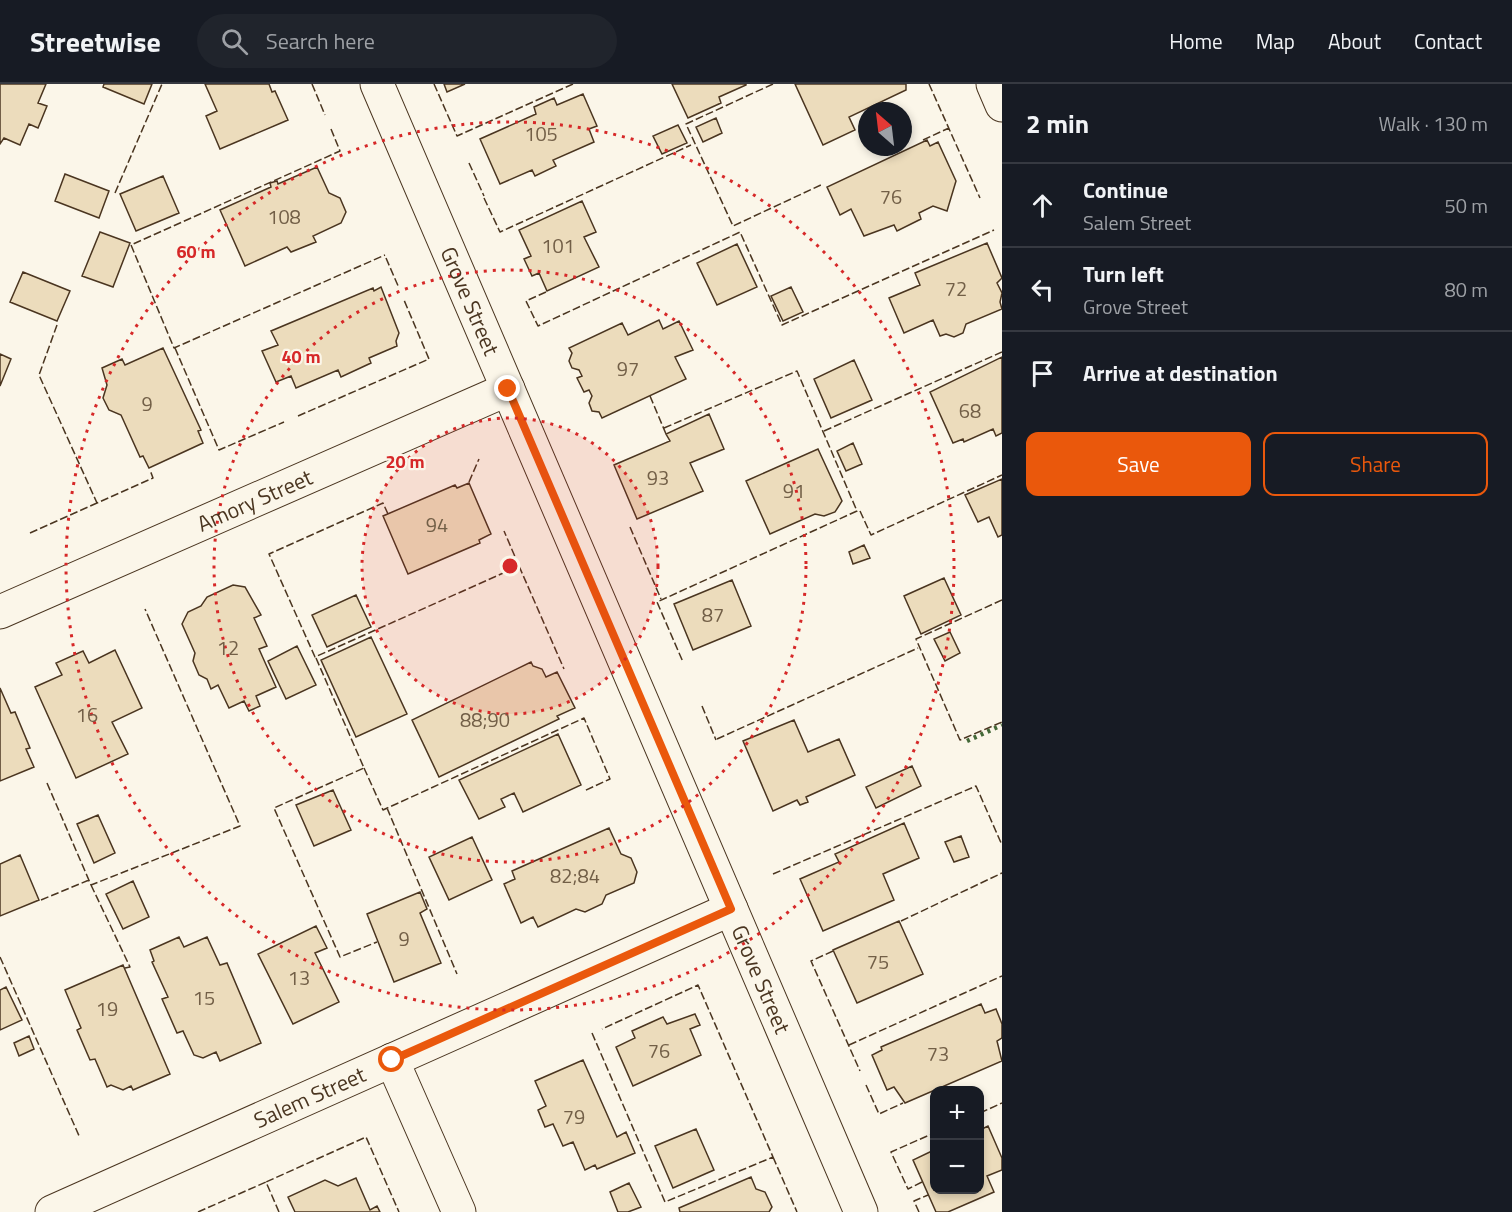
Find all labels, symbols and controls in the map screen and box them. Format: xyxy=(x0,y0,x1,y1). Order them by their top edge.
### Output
search box xyxy=(197,14,617,68)
text: Streetwise xyxy=(30,20,161,63)
text: Search here xyxy=(266,24,375,58)
icon: search xyxy=(218,25,251,58)
text: Home xyxy=(1169,25,1223,57)
text: Map xyxy=(1256,25,1295,57)
text: About xyxy=(1328,25,1381,57)
text: Contact xyxy=(1414,25,1482,57)
north arrow xyxy=(858,102,912,156)
text: 2 min xyxy=(1026,104,1089,143)
text: Walk · 130 m xyxy=(1379,108,1488,139)
house number: 105 xyxy=(524,118,558,149)
text: Continue xyxy=(1083,173,1168,207)
house number: 76 xyxy=(880,181,902,212)
icon: ahead xyxy=(1026,189,1059,222)
text: 50 m xyxy=(1444,190,1488,221)
house number: 108 xyxy=(267,201,301,232)
text: Salem Street xyxy=(1083,207,1191,238)
house number: 101 xyxy=(541,230,575,261)
text: 60 m xyxy=(176,238,216,265)
street label: Grove Street xyxy=(432,241,509,361)
text: Turn left xyxy=(1083,257,1164,291)
house number: 72 xyxy=(945,273,967,304)
icon: left xyxy=(1026,273,1059,306)
text: 80 m xyxy=(1444,274,1488,305)
text: Grove Street xyxy=(1083,291,1188,322)
text: 40 m xyxy=(281,343,321,370)
house number: 97 xyxy=(617,353,639,384)
text: Arrive at destination xyxy=(1083,356,1278,390)
icon: arrive xyxy=(1026,357,1059,390)
route end xyxy=(494,375,520,401)
house number: 9 xyxy=(141,388,153,419)
house number: 68 xyxy=(959,395,981,426)
button: Save xyxy=(1026,432,1251,496)
button: Share xyxy=(1263,432,1488,496)
text: 20 m xyxy=(385,448,425,475)
street label: Amory Street xyxy=(191,460,318,541)
house number: 93 xyxy=(647,462,669,493)
house number: 91 xyxy=(783,475,805,506)
house number: 94 xyxy=(426,509,448,540)
centre of rings xyxy=(500,556,520,576)
house number: 87 xyxy=(702,599,724,630)
house number: 12 xyxy=(217,632,239,663)
house number: 16 xyxy=(76,699,98,730)
house number: 88;90 xyxy=(460,704,510,735)
house number: 82;84 xyxy=(550,860,600,891)
street label: Grove Street xyxy=(723,919,800,1039)
house number: 9 xyxy=(398,923,410,954)
house number: 75 xyxy=(867,946,889,977)
house number: 13 xyxy=(288,962,310,993)
house number: 15 xyxy=(193,982,215,1013)
house number: 19 xyxy=(96,993,118,1024)
house number: 76 xyxy=(648,1035,670,1066)
house number: 73 xyxy=(927,1038,949,1069)
route start xyxy=(378,1046,404,1072)
street label: Salem Street xyxy=(248,1057,371,1137)
map controls xyxy=(930,1086,984,1194)
button: + xyxy=(930,1086,984,1140)
house number: 79 xyxy=(563,1101,585,1132)
button: − xyxy=(930,1140,984,1194)

